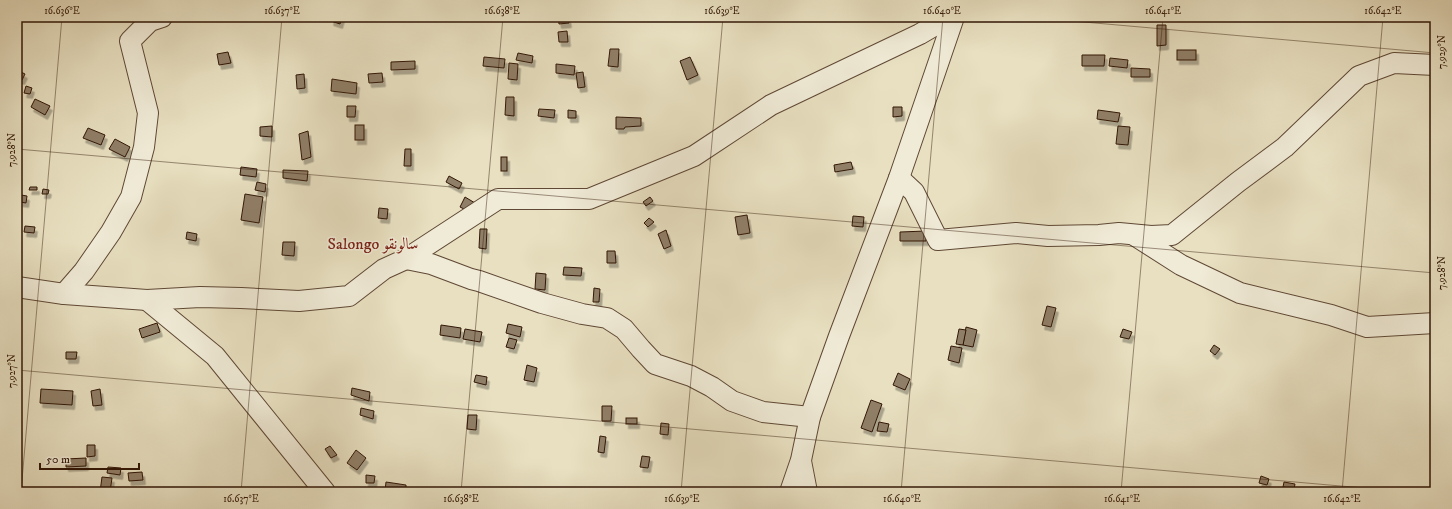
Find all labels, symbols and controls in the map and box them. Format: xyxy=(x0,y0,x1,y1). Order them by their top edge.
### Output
text: 16.636°E xyxy=(44,5,80,17)
text: 16.637°E xyxy=(264,5,300,17)
text: 16.638°E xyxy=(484,5,520,17)
text: 16.639°E xyxy=(704,5,740,17)
text: 16.640°E xyxy=(923,5,961,17)
text: 16.641°E xyxy=(1145,5,1181,17)
text: 16.642°E xyxy=(1364,5,1402,17)
text: 7.929°N xyxy=(1436,35,1448,69)
text: 7.928°N xyxy=(6,133,18,167)
district label: Salongo سالونقو xyxy=(328,234,418,254)
text: 7.928°N xyxy=(1436,256,1448,290)
text: 7.927°N xyxy=(6,354,18,388)
scale bar xyxy=(40,445,139,471)
text: 50 m xyxy=(46,452,70,467)
text: 16.637°E xyxy=(223,493,259,505)
text: 16.638°E xyxy=(443,493,479,505)
text: 16.639°E xyxy=(664,493,700,505)
text: 16.640°E xyxy=(883,493,921,505)
text: 16.641°E xyxy=(1104,493,1140,505)
text: 16.642°E xyxy=(1323,493,1361,505)

